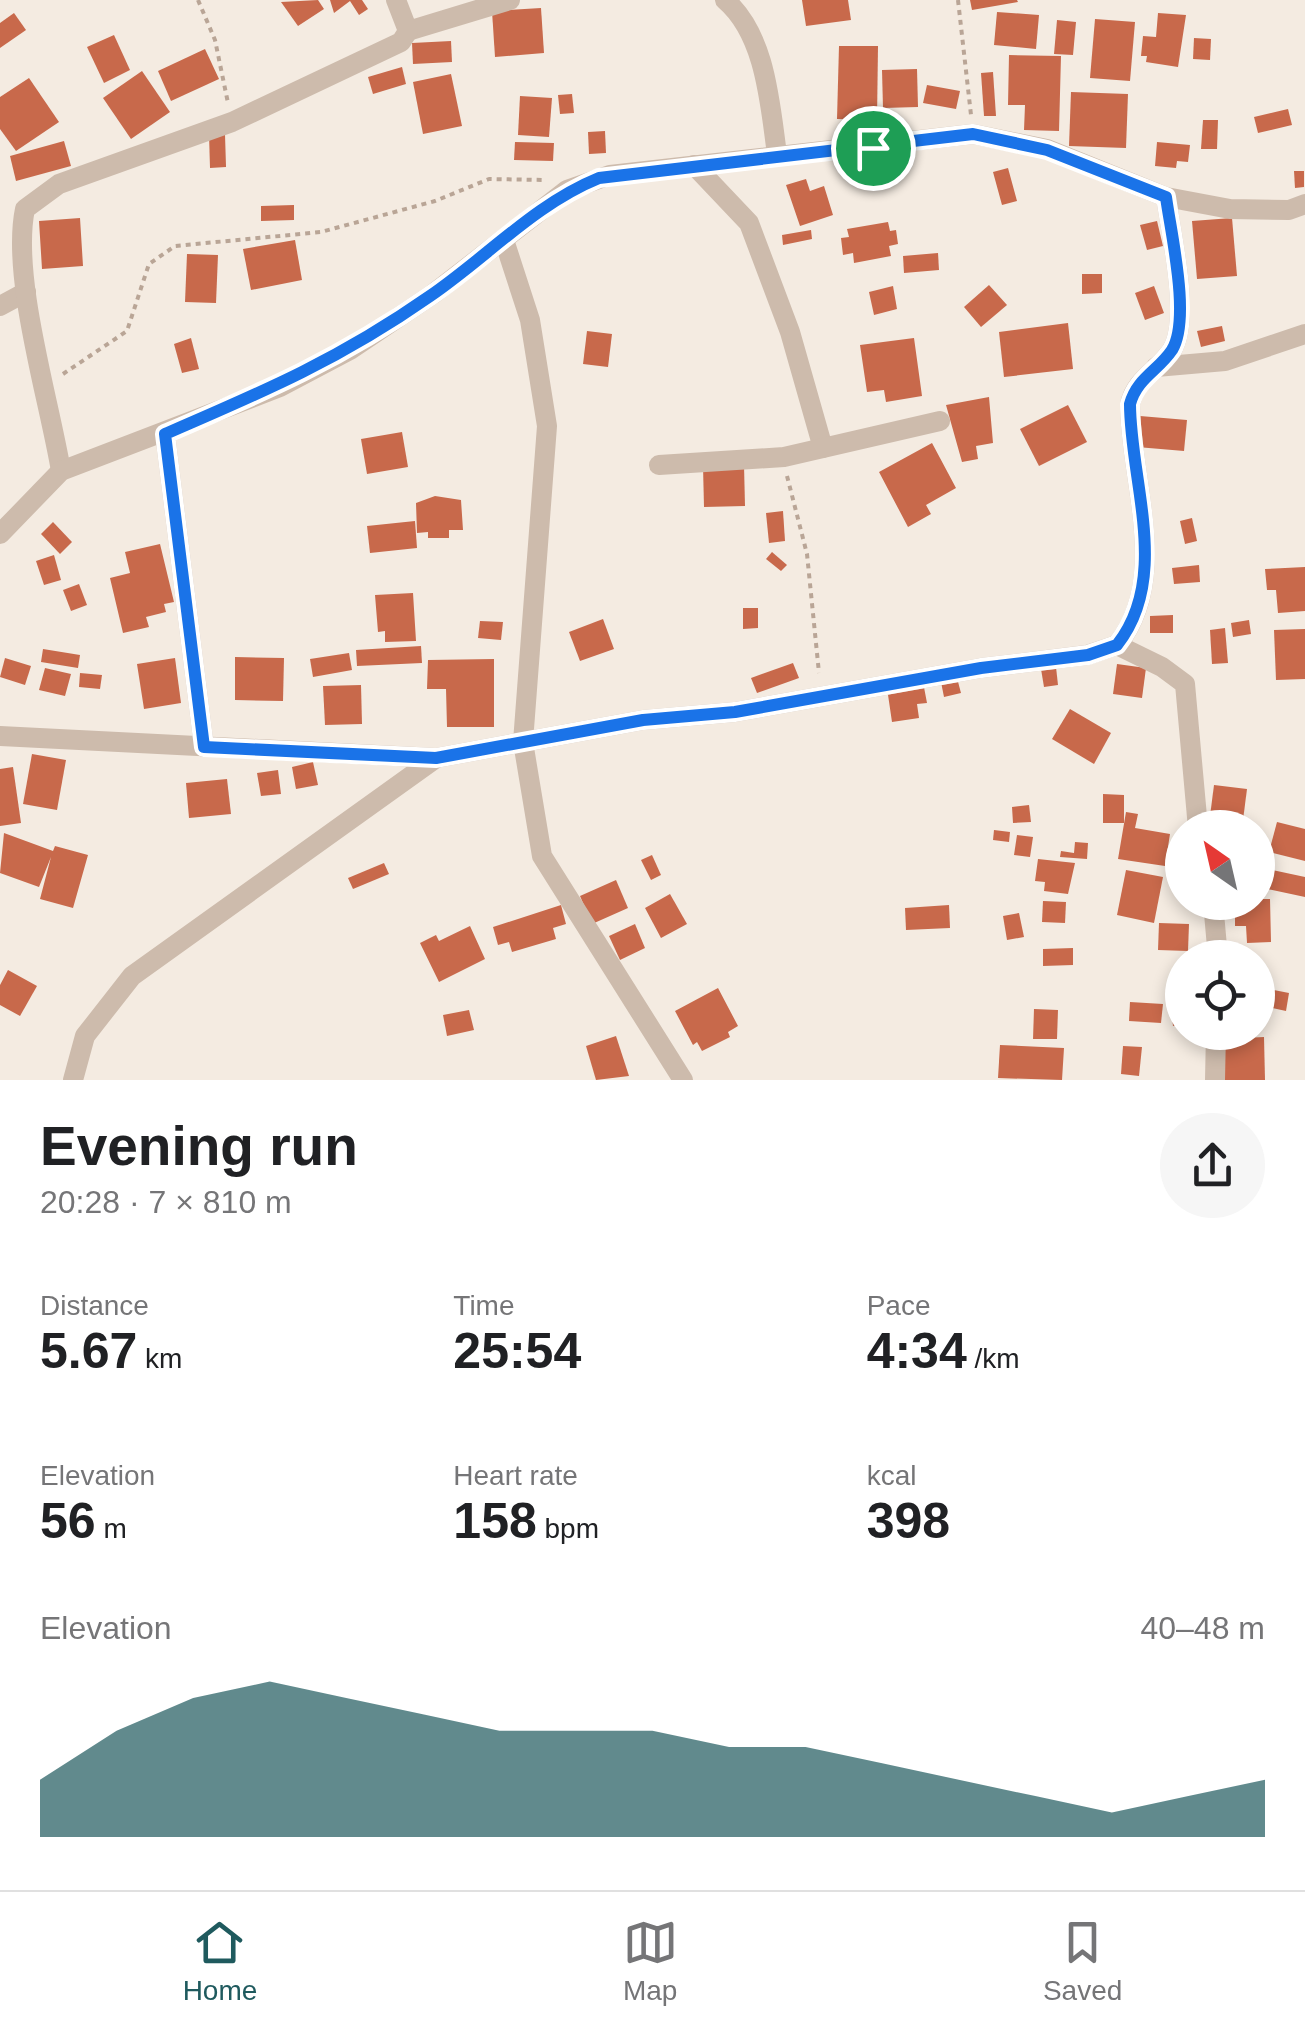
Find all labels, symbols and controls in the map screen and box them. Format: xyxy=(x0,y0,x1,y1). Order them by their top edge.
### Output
pin xyxy=(831,106,916,191)
icon: arrive xyxy=(846,121,901,176)
north arrow xyxy=(1165,810,1275,920)
map controls xyxy=(1165,810,1275,1050)
button: locate xyxy=(1165,940,1275,1050)
button: share xyxy=(1160,1113,1265,1218)
text: Evening run xyxy=(40,1115,358,1177)
text: 20:28 · 7 × 810 m xyxy=(40,1184,292,1220)
text: Distance xyxy=(40,1290,149,1321)
text: Time xyxy=(453,1290,515,1321)
text: Pace xyxy=(867,1290,930,1321)
text: 5.67 xyxy=(40,1323,137,1379)
text: 25:54 xyxy=(453,1323,581,1379)
text: 4:34 xyxy=(867,1323,967,1379)
text: km xyxy=(137,1343,182,1374)
text: /km xyxy=(967,1343,1020,1374)
text: Elevation xyxy=(40,1460,155,1491)
text: Heart rate xyxy=(453,1460,578,1491)
text: kcal xyxy=(867,1460,916,1491)
text: 56 xyxy=(40,1493,96,1549)
text: 158 xyxy=(453,1493,537,1549)
text: 398 xyxy=(867,1493,950,1549)
text: m xyxy=(96,1513,127,1544)
text: bpm xyxy=(537,1513,599,1544)
text: Elevation xyxy=(40,1610,172,1646)
text: 40–48 m xyxy=(1140,1610,1265,1646)
tab: Home xyxy=(183,1915,257,2007)
tab: Map xyxy=(623,1915,678,2007)
tab: Saved xyxy=(1043,1915,1122,2007)

